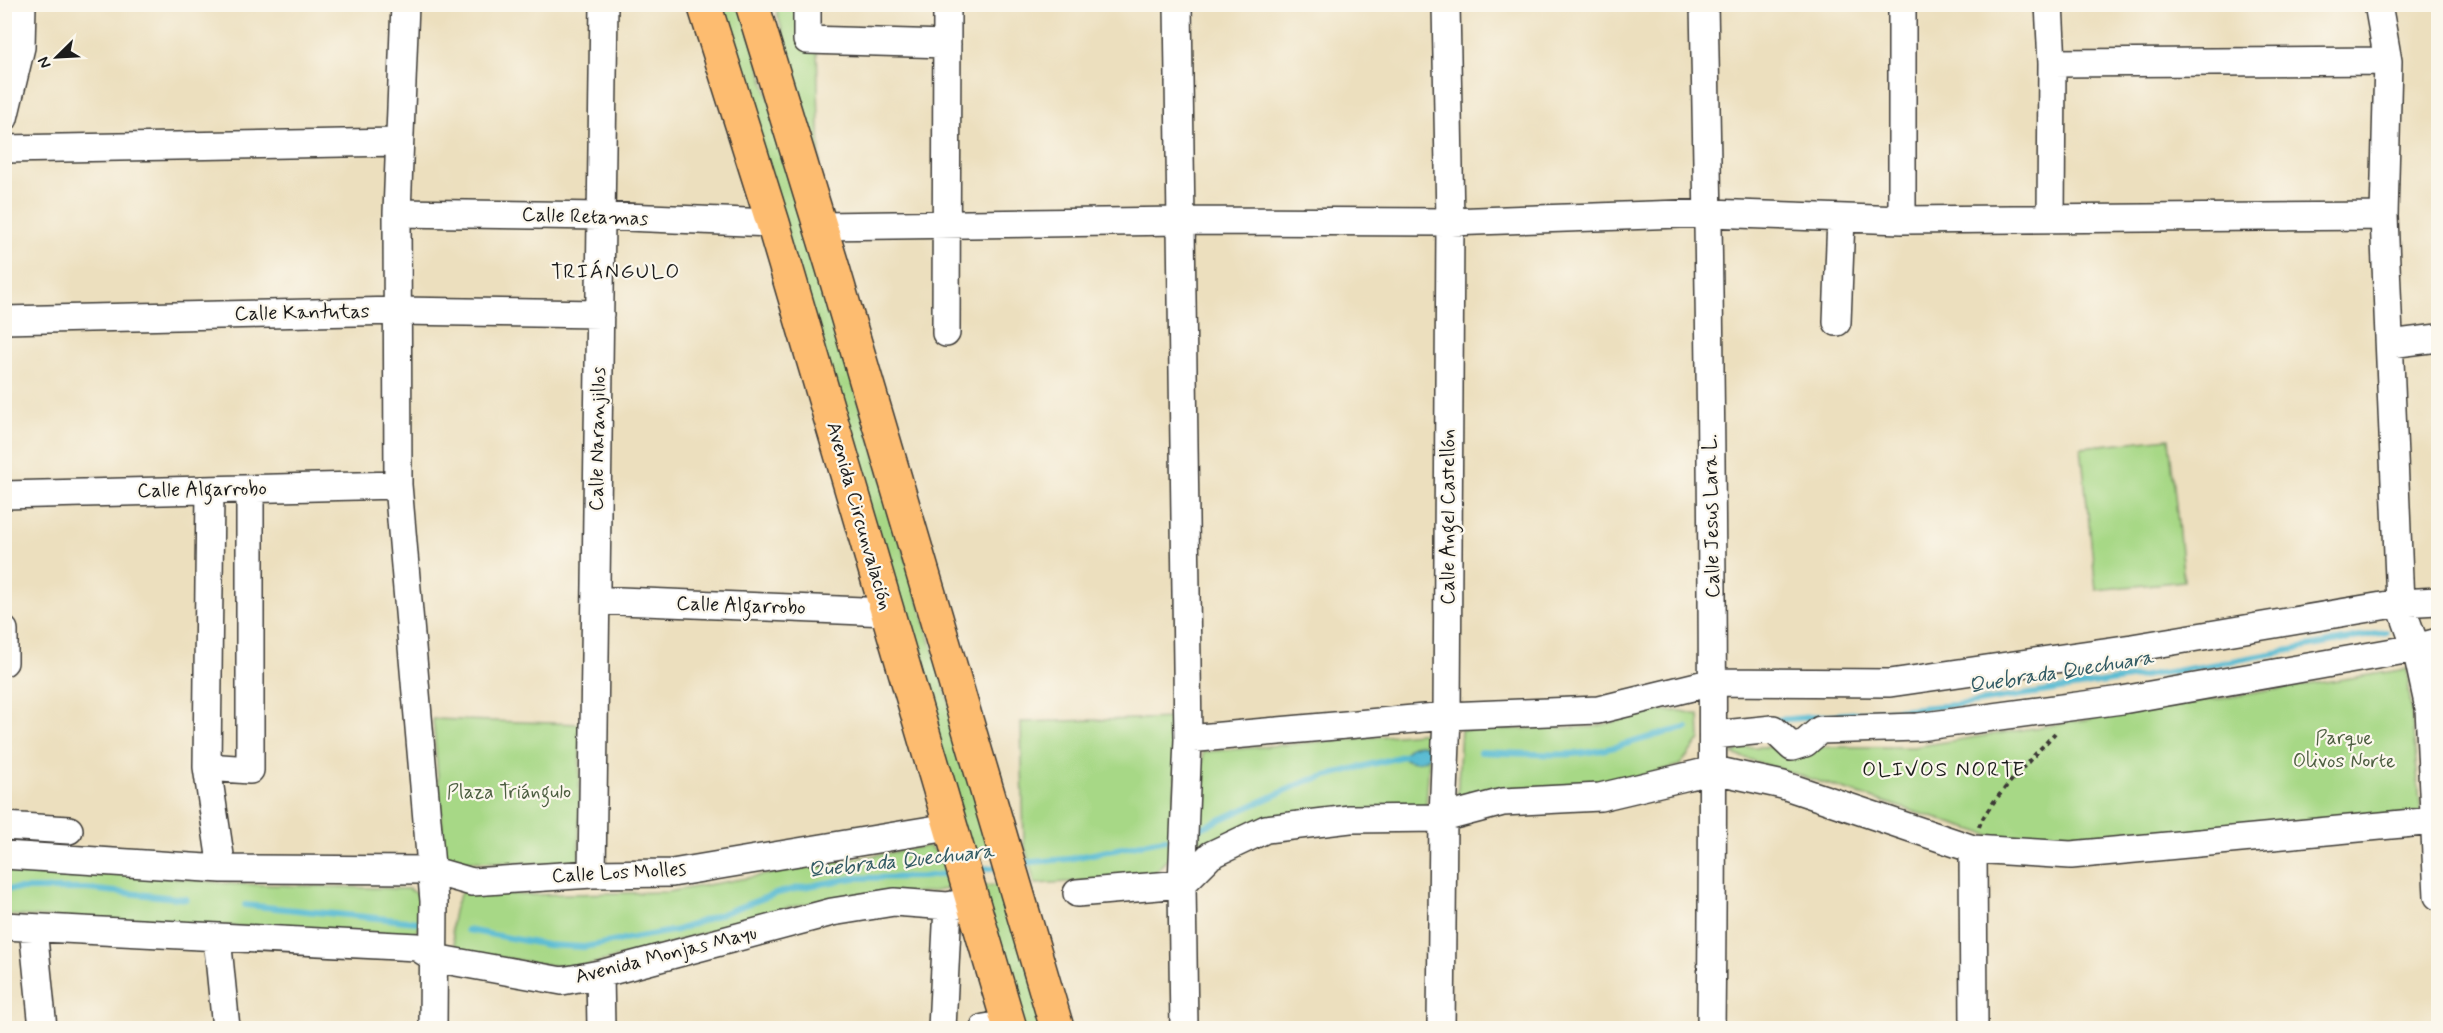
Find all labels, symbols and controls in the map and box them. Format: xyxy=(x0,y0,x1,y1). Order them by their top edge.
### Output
north arrow xyxy=(27,27,87,87)
text: N xyxy=(33,53,56,72)
street label: Calle Retamas xyxy=(521,201,649,233)
district label: TRIÁNGULO xyxy=(551,258,681,286)
street label: Calle Kantutas xyxy=(234,298,370,328)
street label: Calle Naranjillos xyxy=(583,366,613,511)
street label: Avenida Circunvalación xyxy=(819,419,899,613)
street label: Calle Angel Castellón xyxy=(1435,429,1464,605)
street label: Calle Jesus Lara L. xyxy=(1697,434,1727,598)
street label: Calle Algarrobo xyxy=(137,475,267,507)
street label: Calle Algarrobo xyxy=(676,590,806,624)
water label: Quebrada Quechuara xyxy=(1966,643,2157,700)
park label: Parque Olivos Norte xyxy=(2293,725,2395,775)
district label: OLIVOS NORTE xyxy=(1862,756,2026,784)
park label: Plaza Triángulo xyxy=(447,779,571,808)
water label: Quebrada Quechuara xyxy=(807,837,997,885)
street label: Calle Los Molles xyxy=(551,856,687,890)
street label: Avenida Monjas Mayu xyxy=(572,919,760,991)

